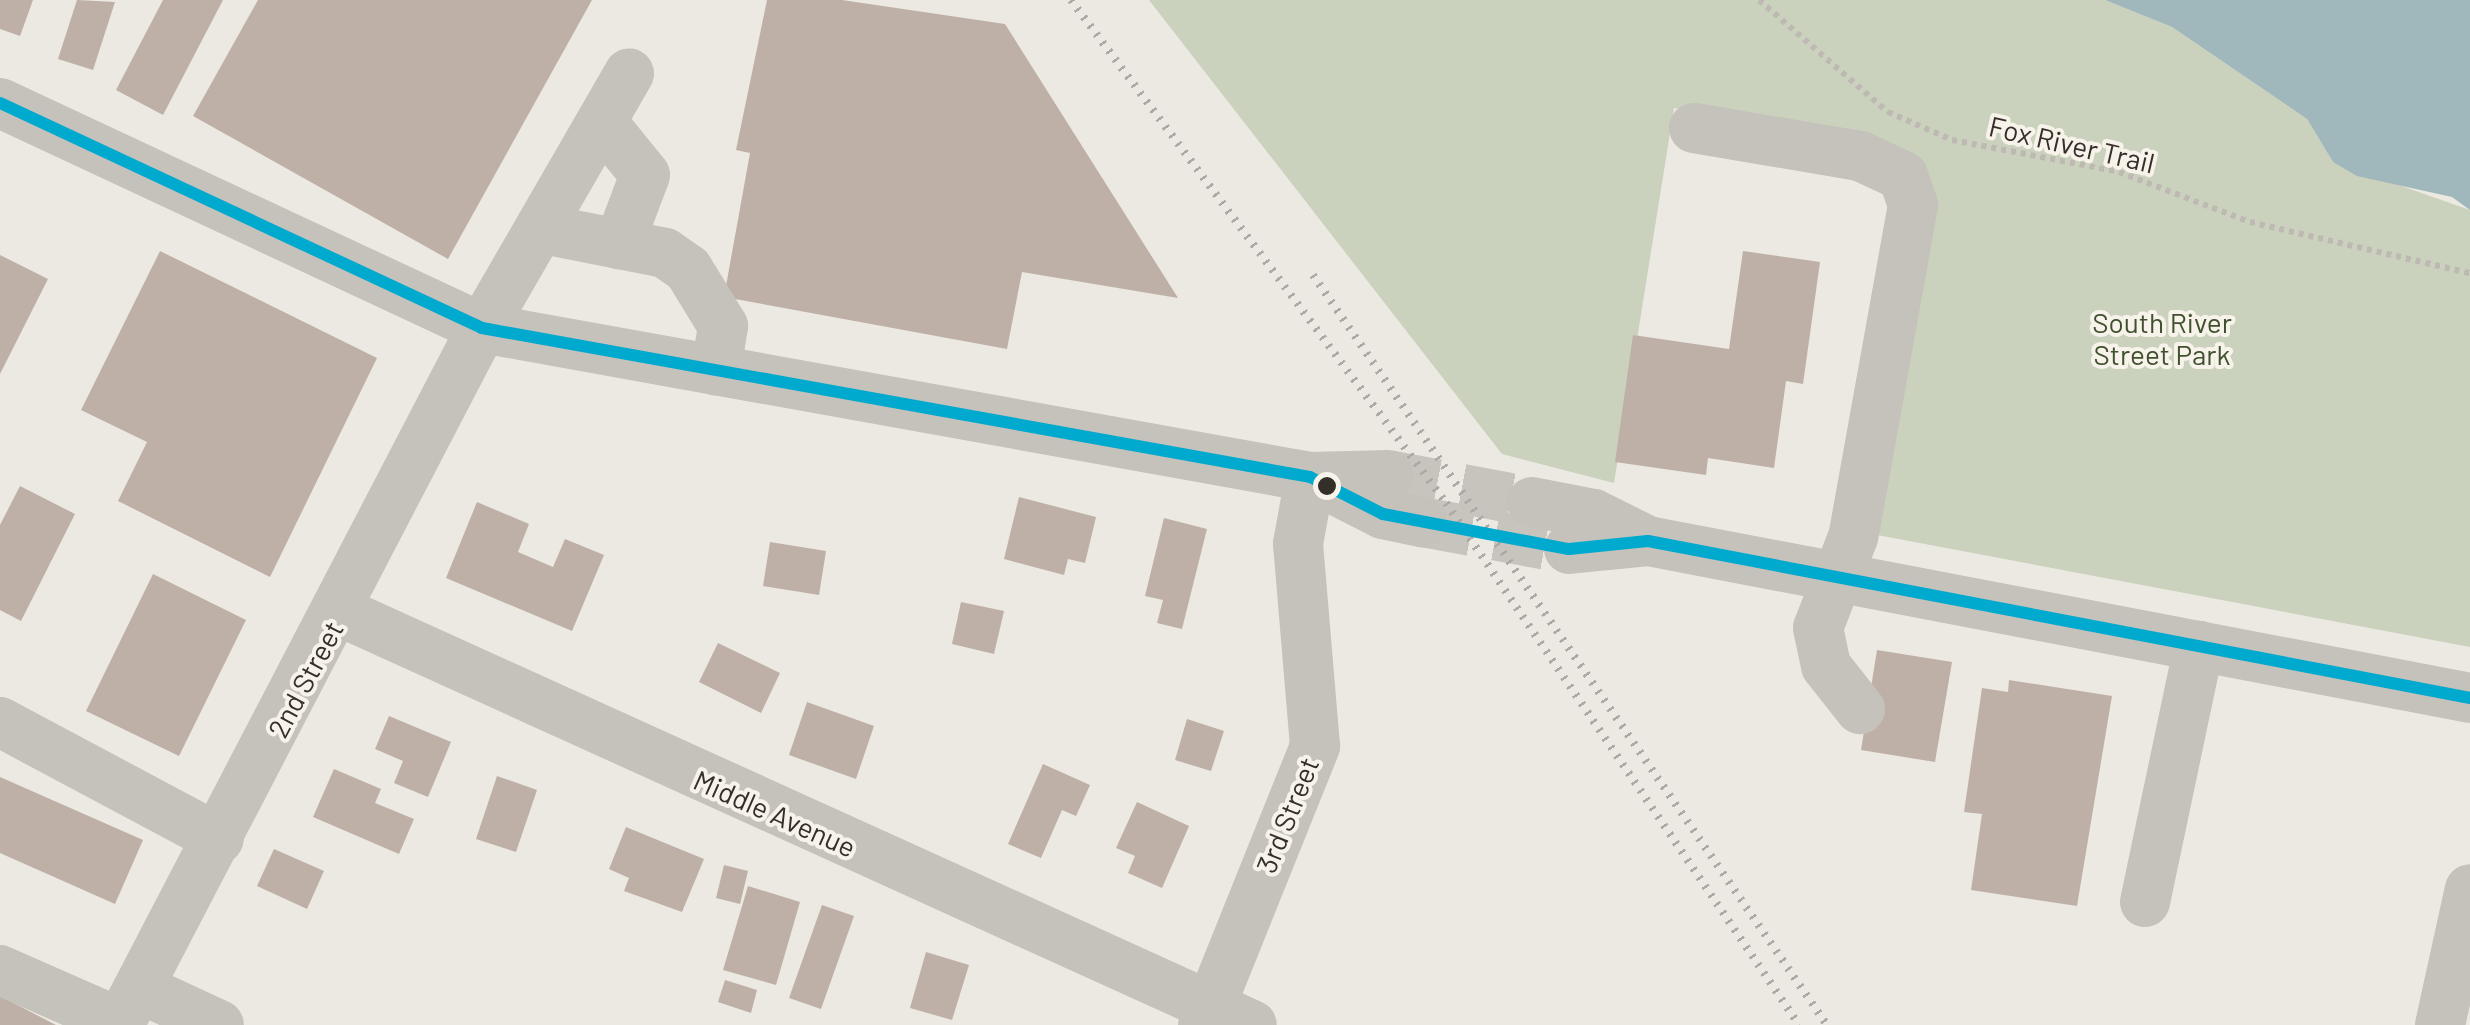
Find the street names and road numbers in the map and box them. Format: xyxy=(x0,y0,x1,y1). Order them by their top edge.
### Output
street label: Fox River Trail xyxy=(1986,109,2158,179)
street label: 2nd Street xyxy=(260,615,350,743)
street label: 3rd Street xyxy=(1249,752,1325,878)
street label: Middle Avenue xyxy=(689,762,861,864)

